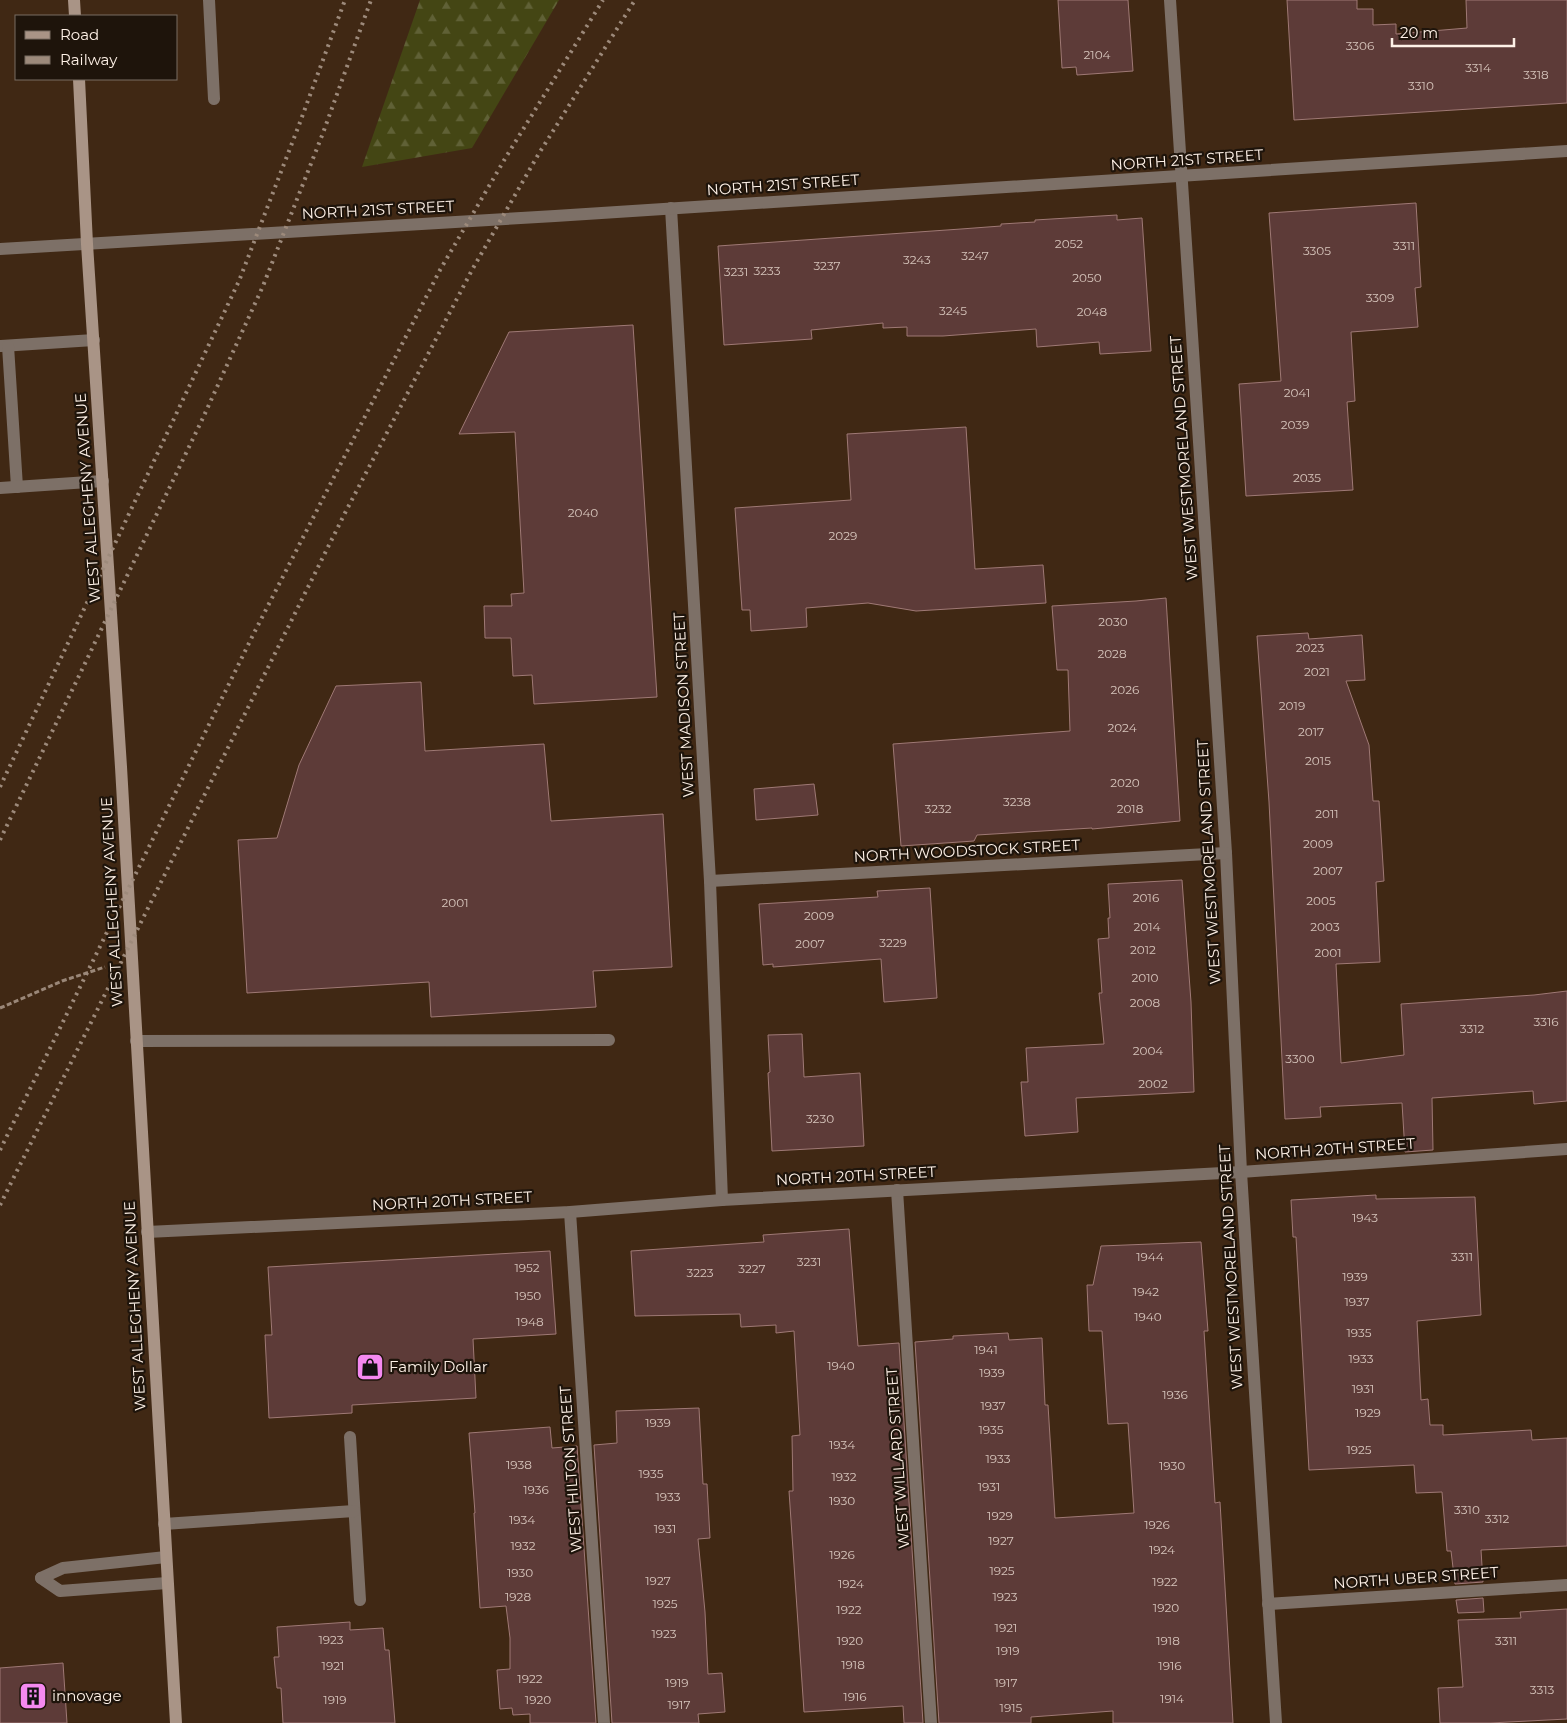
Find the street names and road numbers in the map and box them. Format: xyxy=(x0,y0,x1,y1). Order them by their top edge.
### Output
street label: NORTH 21ST STREET xyxy=(1110,145,1264,174)
street label: NORTH 21ST STREET xyxy=(706,170,860,199)
street label: NORTH 21ST STREET xyxy=(301,196,455,223)
street label: WEST WESTMORELAND STREET xyxy=(1165,335,1202,581)
street label: WEST ALLEGHENY AVENUE xyxy=(71,392,104,604)
street label: WEST MADISON STREET xyxy=(669,612,698,798)
street label: WEST WESTMORELAND STREET xyxy=(1193,739,1224,985)
street label: WEST ALLEGHENY AVENUE xyxy=(97,796,126,1008)
street label: NORTH WOODSTOCK STREET xyxy=(853,835,1081,866)
street label: NORTH 20TH STREET xyxy=(1254,1133,1416,1164)
street label: WEST WESTMORELAND STREET xyxy=(1215,1144,1246,1390)
street label: NORTH 20TH STREET xyxy=(775,1162,937,1189)
street label: NORTH 20TH STREET xyxy=(371,1187,533,1214)
street label: WEST ALLEGHENY AVENUE xyxy=(120,1200,149,1412)
street label: WEST WILLARD STREET xyxy=(882,1366,913,1549)
street label: WEST HILTON STREET xyxy=(555,1385,586,1553)
street label: NORTH UBER STREET xyxy=(1333,1562,1500,1593)

